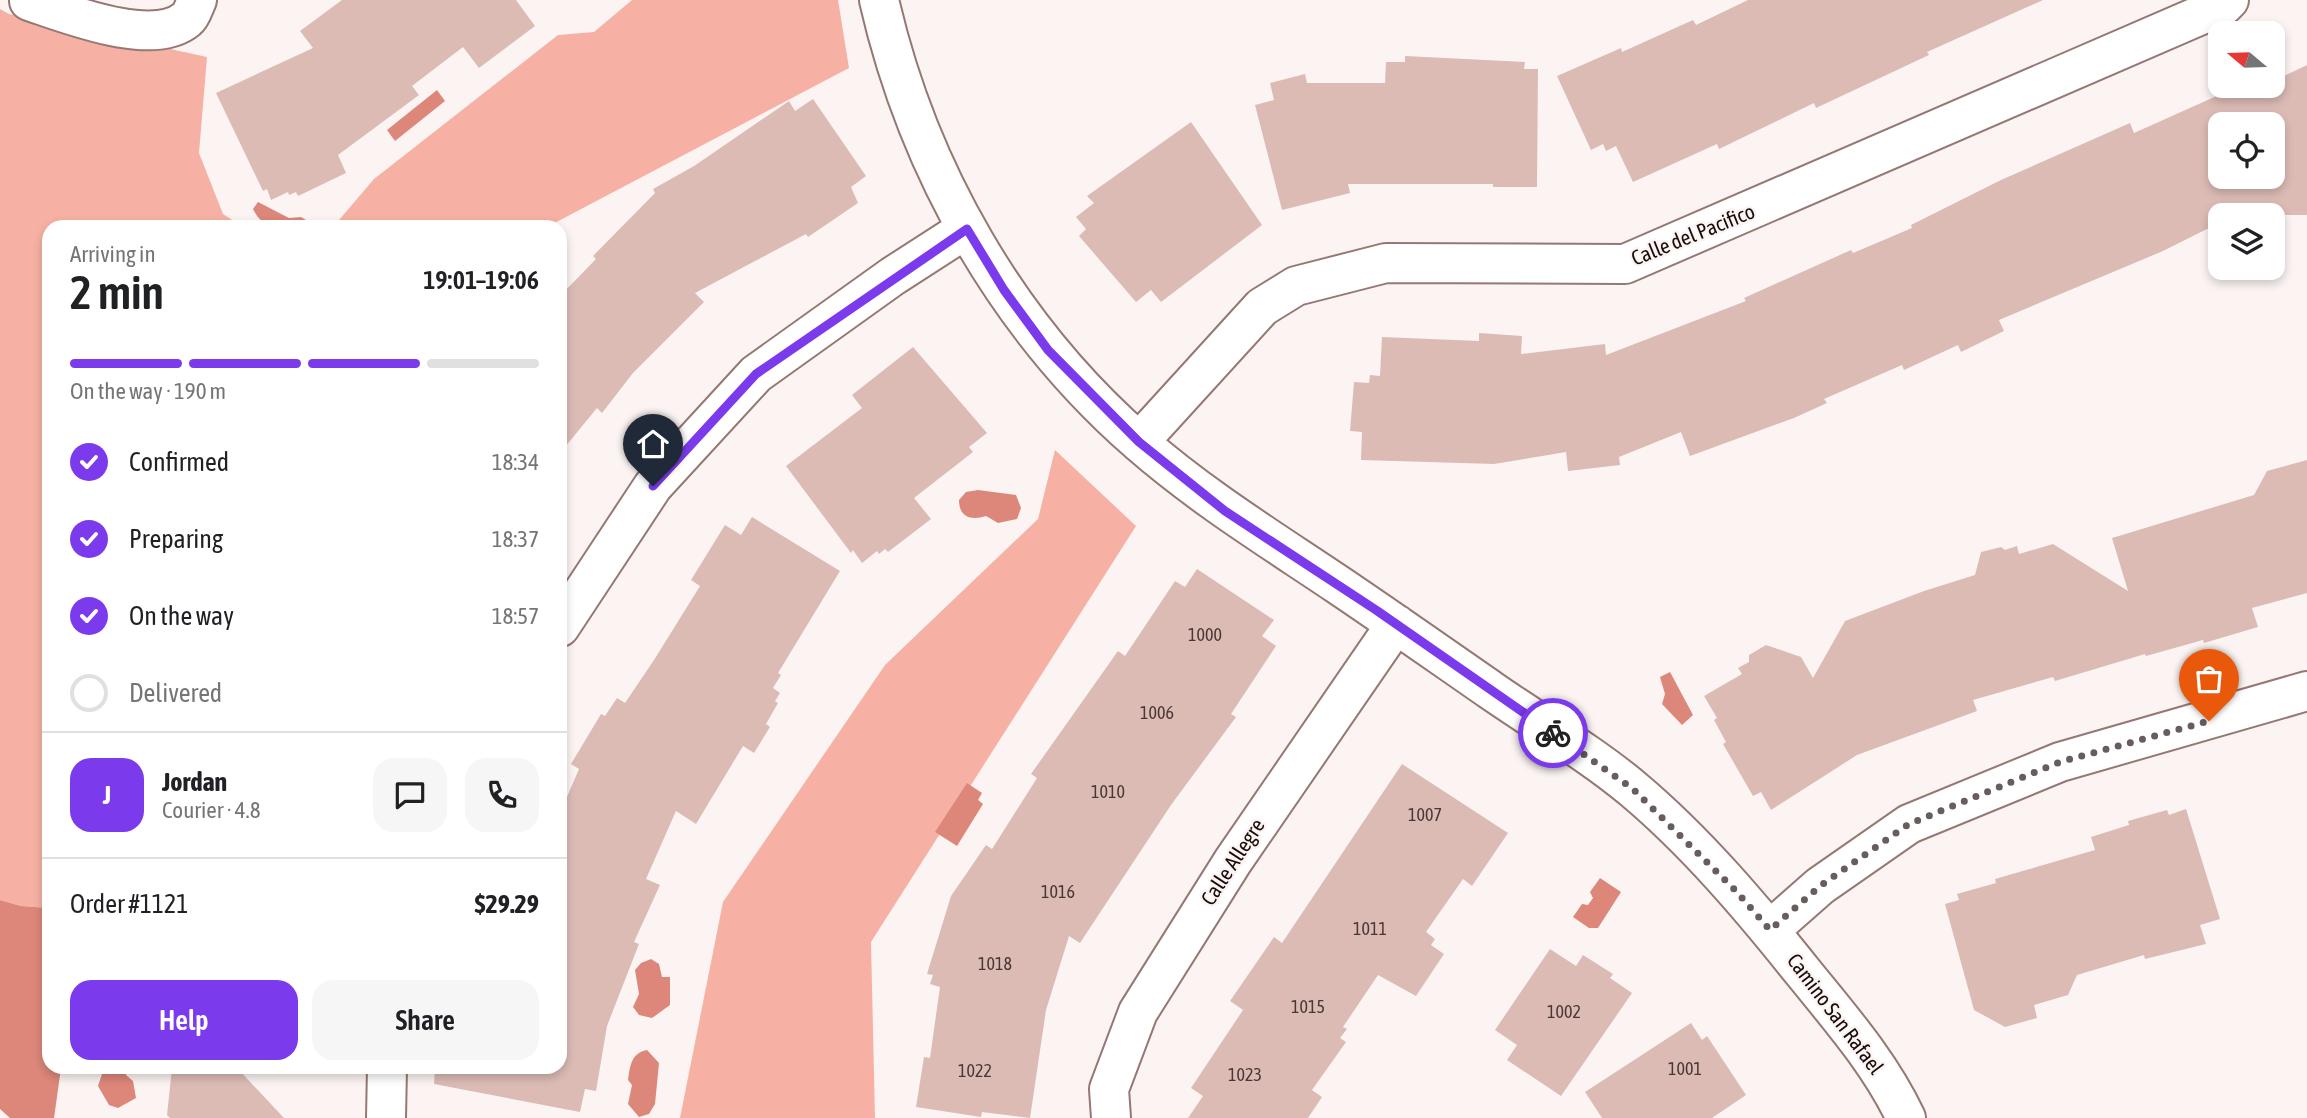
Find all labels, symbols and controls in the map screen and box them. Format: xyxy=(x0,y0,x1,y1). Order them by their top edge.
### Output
north arrow xyxy=(2208,21,2286,98)
map controls xyxy=(2208,21,2285,280)
button: locate xyxy=(2208,112,2285,189)
street label: Calle del Pacifico xyxy=(1627,198,1758,270)
button: layers xyxy=(2208,203,2285,280)
text: Arriving in xyxy=(70,241,156,267)
text: 19:01–19:06 xyxy=(423,265,539,295)
text: 2 min xyxy=(70,266,164,319)
text: On the way · 190 m xyxy=(70,378,226,404)
pin xyxy=(623,414,683,486)
icon: home xyxy=(634,425,672,463)
icon: check xyxy=(70,443,108,481)
text: Confirmed xyxy=(129,447,229,477)
text: 18:34 xyxy=(492,449,539,475)
icon: check xyxy=(70,520,108,558)
text: Preparing xyxy=(129,524,223,554)
text: 18:37 xyxy=(492,526,539,552)
icon: check xyxy=(70,597,108,635)
text: On the way xyxy=(129,601,234,631)
text: 18:57 xyxy=(492,603,539,629)
house number: 1000 xyxy=(1188,624,1222,645)
pin xyxy=(2179,649,2239,721)
icon: bag xyxy=(2190,660,2228,698)
text: Delivered xyxy=(129,678,222,708)
courier xyxy=(1518,698,1588,768)
house number: 1006 xyxy=(1140,702,1174,723)
icon: bike xyxy=(1534,714,1572,752)
button: chat xyxy=(373,758,447,832)
button: phone xyxy=(465,758,539,832)
text: Jordan xyxy=(162,767,227,797)
text: J xyxy=(103,780,111,810)
house number: 1010 xyxy=(1091,781,1125,802)
text: Courier · 4.8 xyxy=(162,797,261,823)
house number: 1007 xyxy=(1408,804,1442,825)
street label: Calle Allegre xyxy=(1195,814,1269,909)
house number: 1016 xyxy=(1041,881,1075,902)
text: Order #1121 xyxy=(70,889,189,919)
text: $29.29 xyxy=(475,889,539,919)
house number: 1011 xyxy=(1353,918,1387,939)
street label: Camino San Rafael xyxy=(1783,948,1889,1079)
house number: 1018 xyxy=(978,953,1012,974)
button: Help xyxy=(70,980,298,1060)
button: Share xyxy=(312,980,539,1060)
house number: 1015 xyxy=(1291,996,1325,1017)
house number: 1002 xyxy=(1547,1001,1581,1022)
house number: 1001 xyxy=(1668,1058,1702,1079)
house number: 1022 xyxy=(958,1060,992,1081)
house number: 1023 xyxy=(1228,1064,1262,1085)

